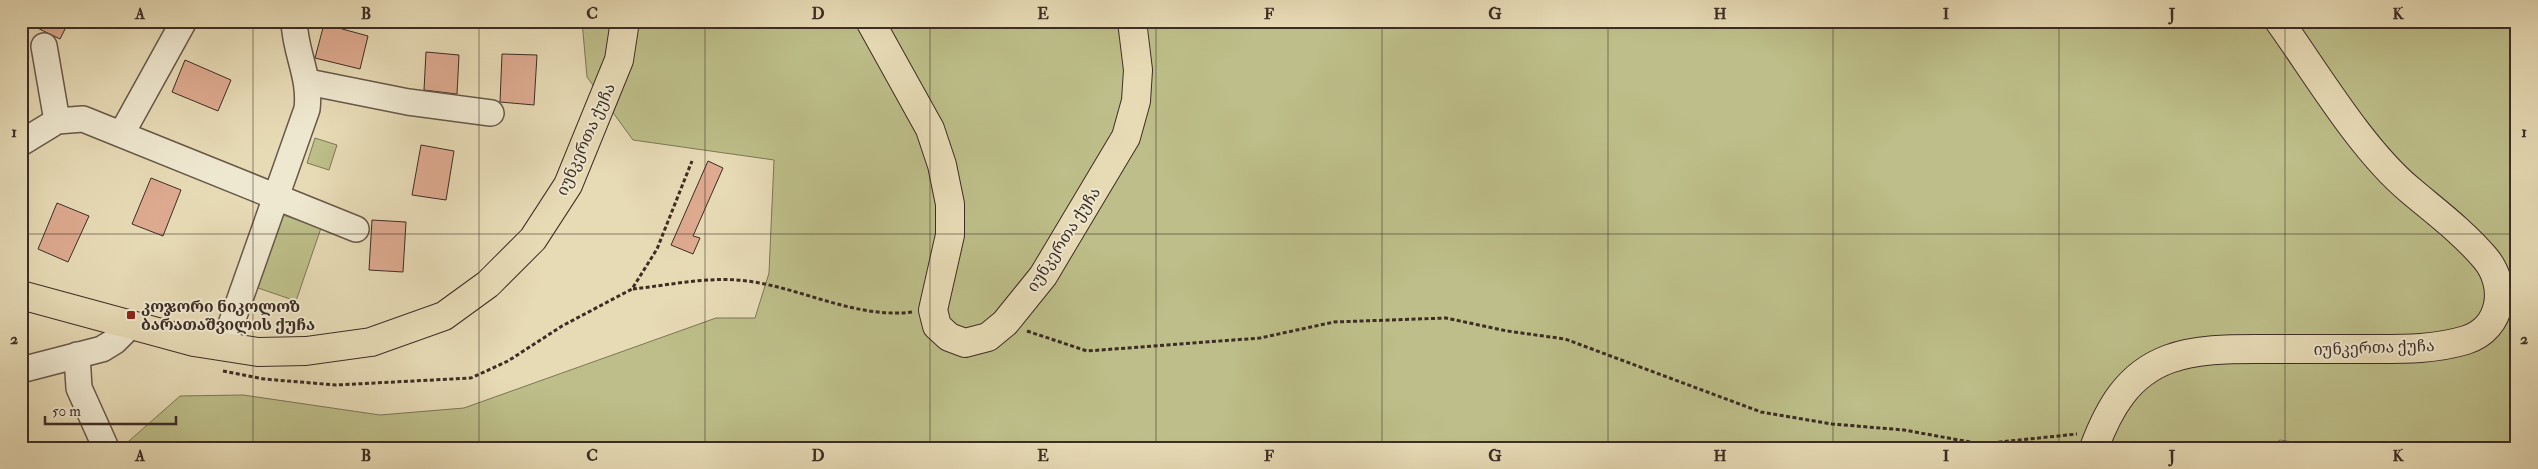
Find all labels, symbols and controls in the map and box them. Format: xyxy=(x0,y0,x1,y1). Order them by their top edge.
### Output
text: A xyxy=(134,4,146,24)
text: B xyxy=(361,4,371,24)
text: C xyxy=(586,4,598,24)
text: D xyxy=(811,4,825,24)
text: E xyxy=(1037,4,1049,24)
text: F xyxy=(1264,4,1274,24)
text: G xyxy=(1488,4,1502,24)
text: H xyxy=(1713,4,1727,24)
text: I xyxy=(1943,4,1950,24)
text: J xyxy=(2168,4,2176,25)
text: K xyxy=(2392,4,2404,24)
street label: იუნკერთა ქუჩა xyxy=(552,80,620,199)
text: 1 xyxy=(11,122,17,142)
text: 1 xyxy=(2521,122,2527,142)
street label: იუნკერთა ქუჩა xyxy=(1022,183,1105,296)
place label: კოჯორი ნიკოლოზ ბარათაშვილის ქუჩა xyxy=(141,297,315,335)
marker: კოჯორი ნიკოლოზ ბარათაშვილის ქუჩა xyxy=(125,309,137,321)
text: 2 xyxy=(10,329,18,349)
text: 2 xyxy=(2520,329,2528,349)
street label: იუნკერთა ქუჩა xyxy=(2313,336,2435,360)
scale bar xyxy=(45,394,176,426)
text: 50 m xyxy=(52,402,81,421)
text: A xyxy=(134,446,146,466)
text: B xyxy=(361,446,371,466)
text: C xyxy=(586,446,598,466)
text: D xyxy=(811,446,825,466)
text: E xyxy=(1037,446,1049,466)
text: F xyxy=(1264,446,1274,466)
text: G xyxy=(1488,446,1502,466)
text: H xyxy=(1713,446,1727,466)
text: I xyxy=(1943,446,1950,466)
text: J xyxy=(2168,446,2176,467)
text: K xyxy=(2392,446,2404,466)

